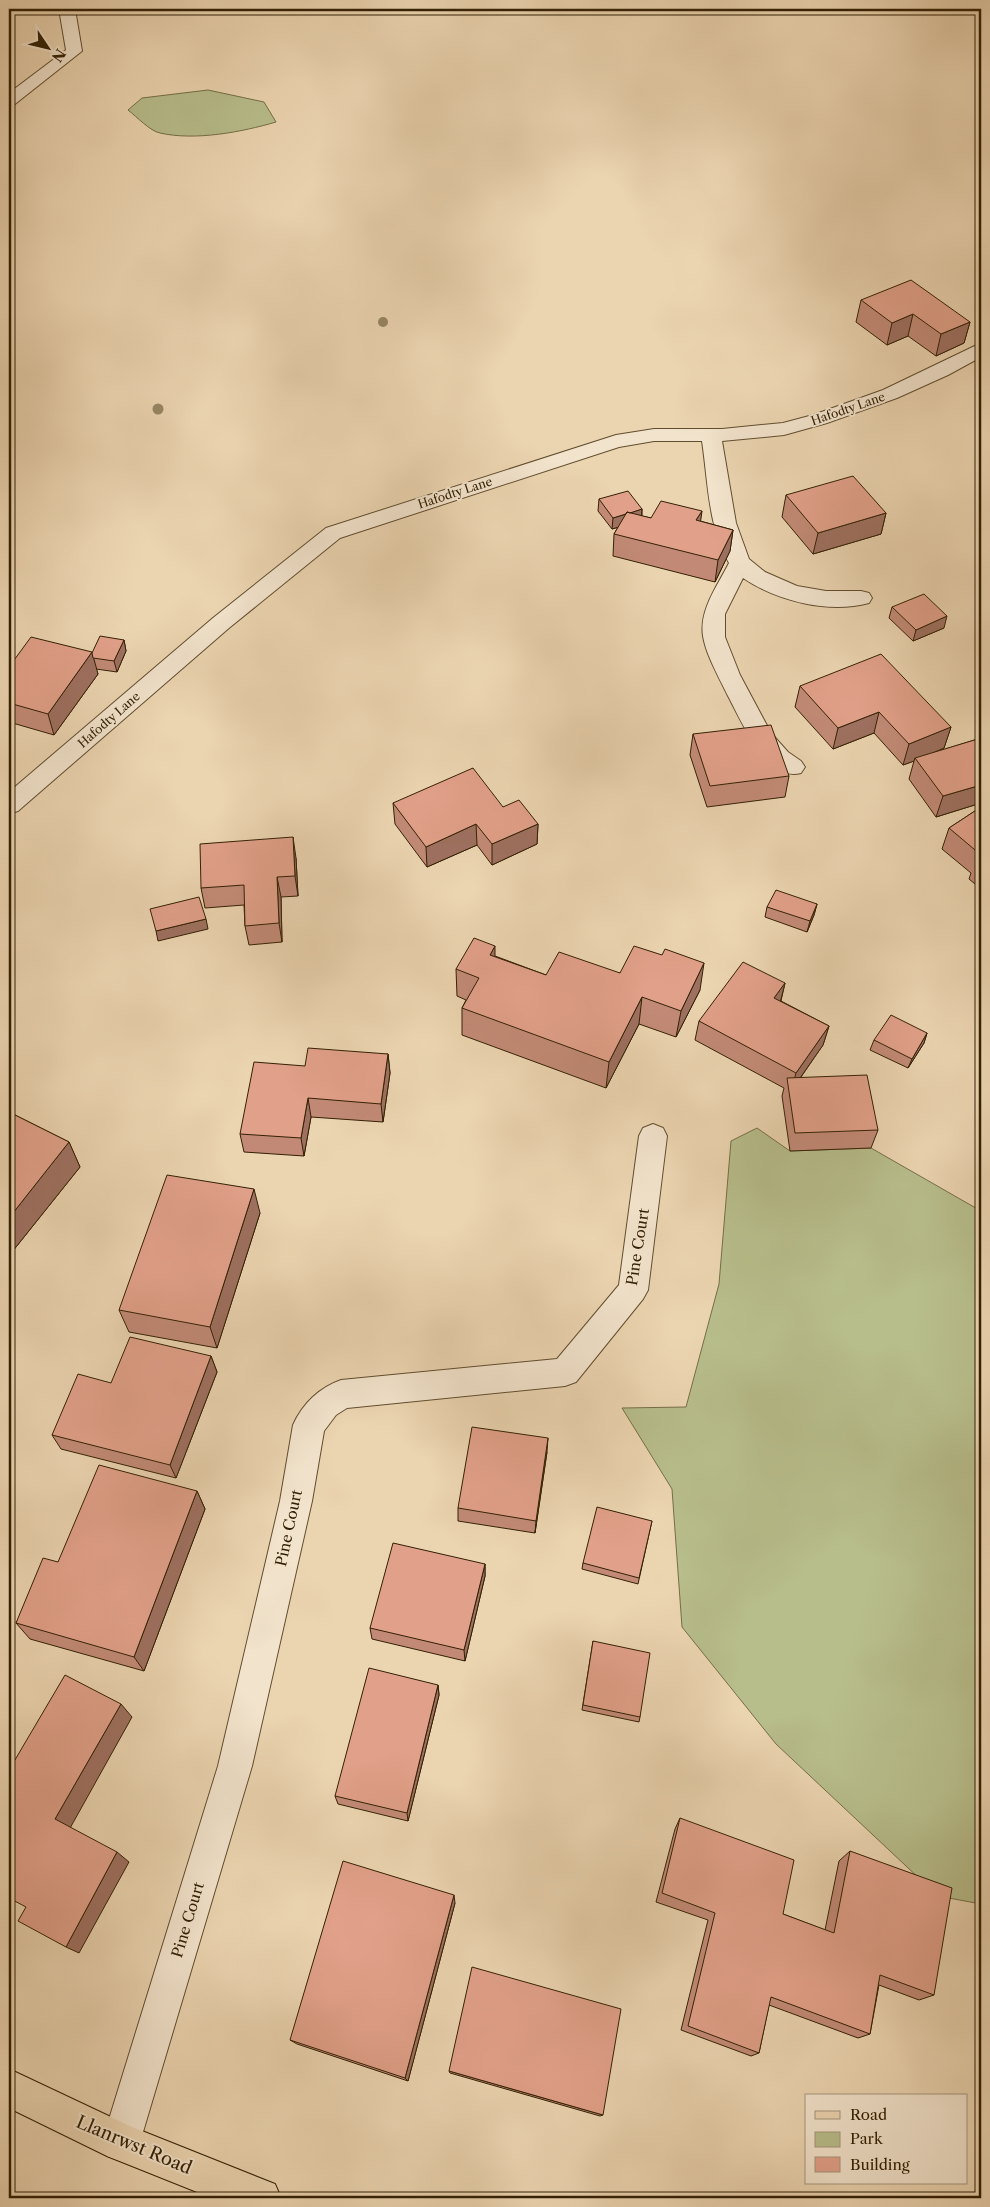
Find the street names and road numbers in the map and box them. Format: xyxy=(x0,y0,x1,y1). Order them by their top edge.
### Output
street label: Hafodty Lane xyxy=(809,389,887,428)
street label: Hafodty Lane xyxy=(416,473,494,512)
street label: Hafodty Lane xyxy=(75,688,143,751)
street label: Pine Court xyxy=(622,1206,653,1287)
street label: Pine Court xyxy=(271,1487,306,1568)
street label: Pine Court xyxy=(167,1879,208,1960)
street label: Llanrwst Road xyxy=(73,2111,195,2179)

